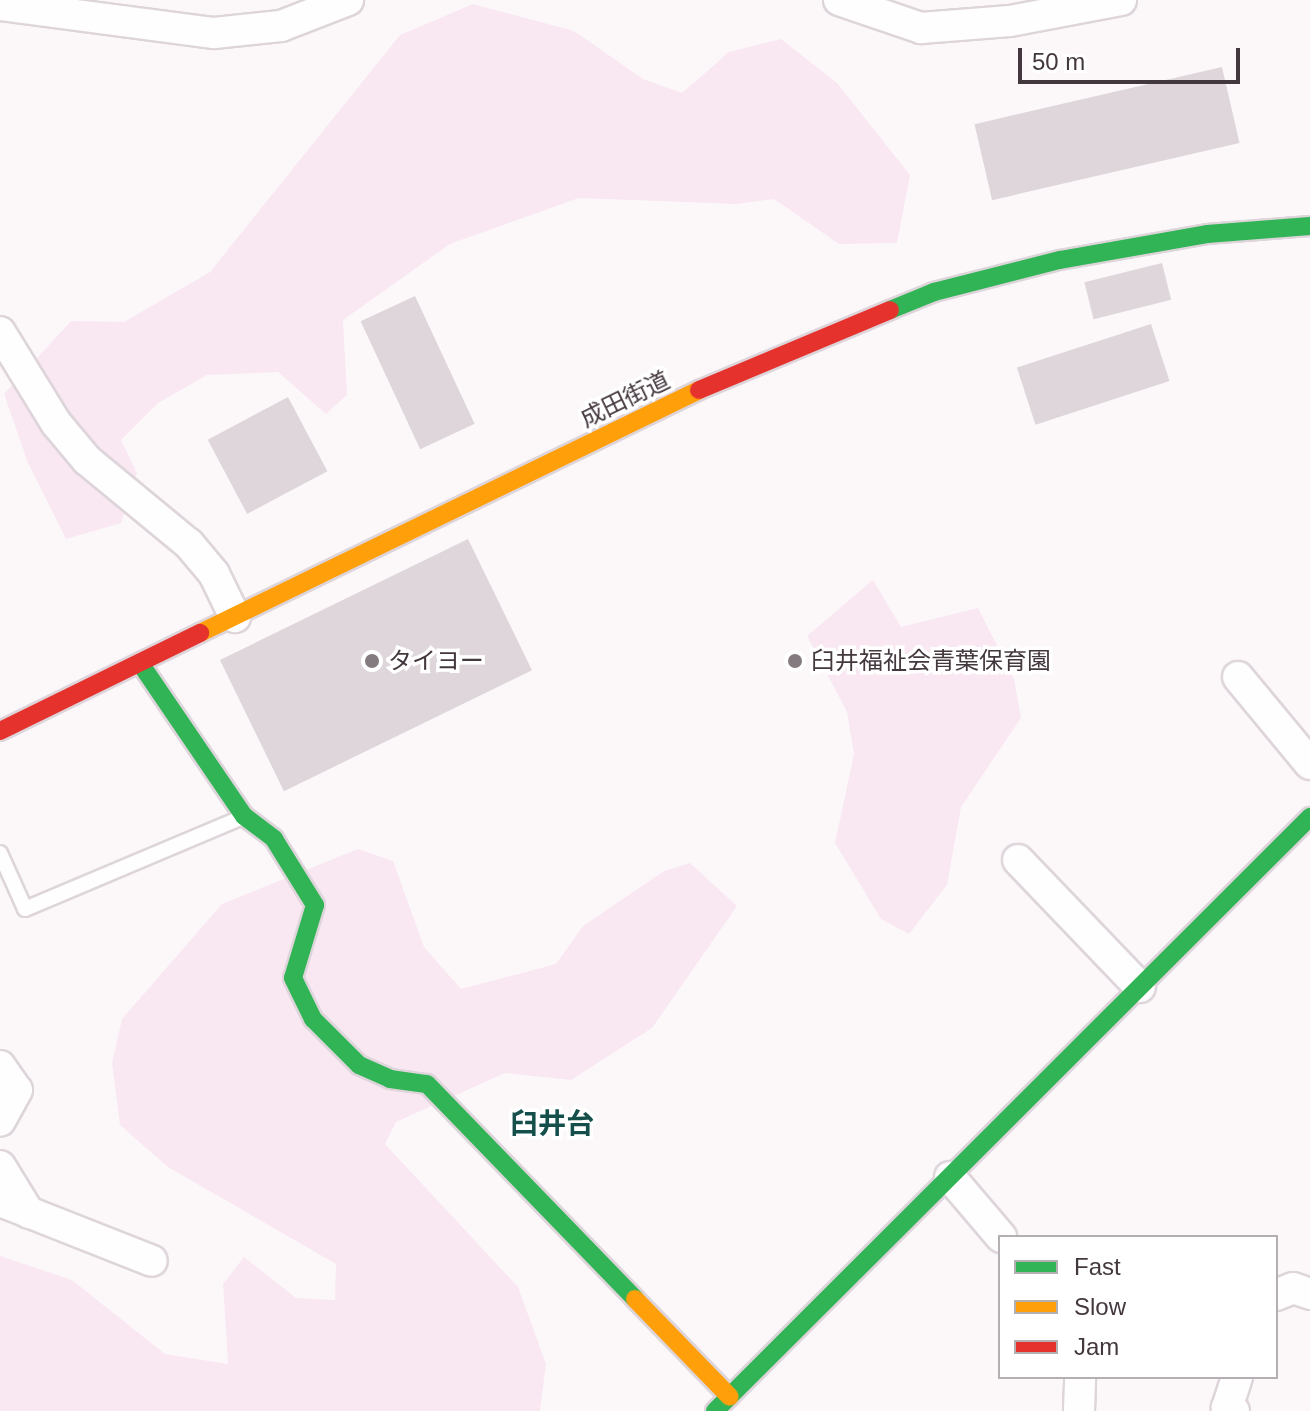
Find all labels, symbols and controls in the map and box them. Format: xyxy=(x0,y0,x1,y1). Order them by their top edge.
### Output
scale bar xyxy=(1022,32,1244,82)
text: 50 m xyxy=(1032,48,1085,75)
street label: 成田街道 xyxy=(576,365,674,433)
place label: タイヨー xyxy=(388,647,484,675)
place label: 臼井福祉会青葉保育園 xyxy=(811,647,1051,675)
marker: タイヨー xyxy=(363,652,381,670)
marker: 臼井福祉会青葉保育園 xyxy=(786,652,804,670)
district label: 臼井台 xyxy=(510,1107,594,1141)
legend xyxy=(998,1235,1278,1379)
text: Fast xyxy=(1074,1253,1121,1280)
text: Slow xyxy=(1074,1293,1126,1320)
text: Jam xyxy=(1074,1333,1119,1360)

